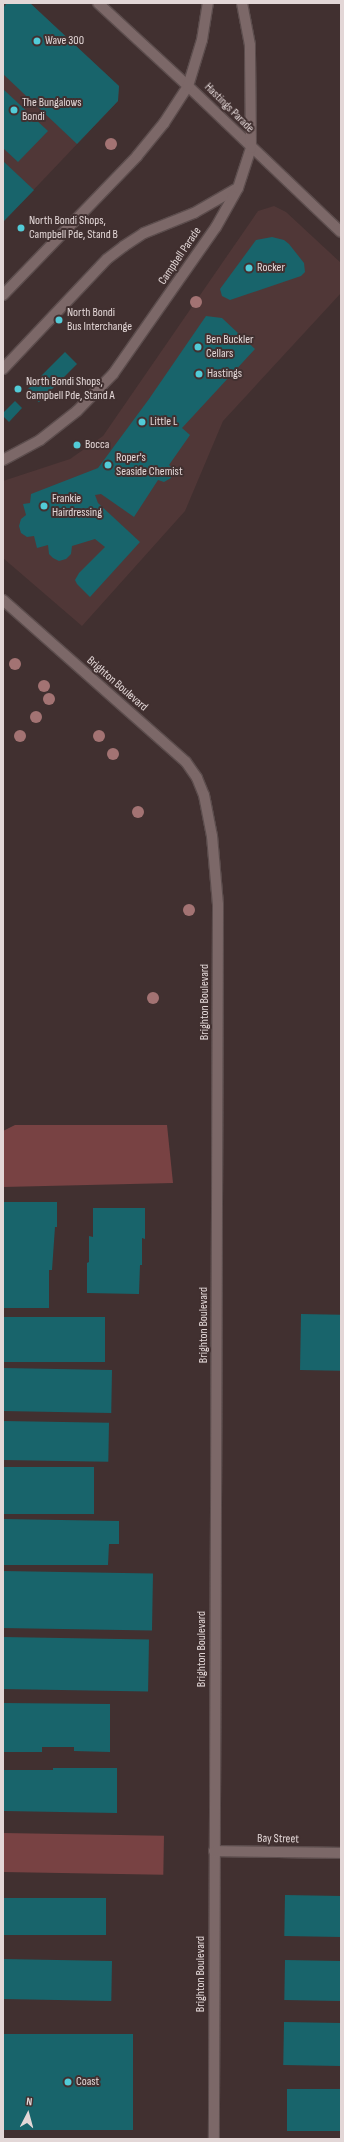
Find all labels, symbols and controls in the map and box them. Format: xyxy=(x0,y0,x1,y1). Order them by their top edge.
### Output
place label: Wave 300 xyxy=(45,34,84,48)
marker: Wave 300 xyxy=(32,36,42,46)
street label: Hastings Parade xyxy=(201,80,257,136)
place label: The Bungalows Bondi xyxy=(22,96,82,124)
marker: The Bungalows Bondi xyxy=(9,105,19,115)
place label: North Bondi Shops, Campbell Pde, Stand B xyxy=(29,214,118,242)
marker: North Bondi Shops, Campbell Pde, Stand B xyxy=(16,223,26,233)
street label: Campbell Parade xyxy=(155,224,205,288)
place label: Rocker xyxy=(257,261,285,275)
marker: Rocker xyxy=(244,263,254,273)
place label: North Bondi Bus Interchange xyxy=(67,306,132,334)
marker: North Bondi Bus Interchange xyxy=(54,315,64,325)
place label: Ben Buckler Cellars xyxy=(206,333,253,361)
marker: Ben Buckler Cellars xyxy=(193,342,203,352)
place label: Hastings xyxy=(207,367,242,381)
marker: Hastings xyxy=(194,369,204,379)
place label: North Bondi Shops, Campbell Pde, Stand A xyxy=(26,375,115,403)
marker: North Bondi Shops, Campbell Pde, Stand A xyxy=(13,384,23,394)
place label: Little L xyxy=(150,415,177,429)
marker: Little L xyxy=(137,417,147,427)
place label: Bocca xyxy=(85,438,109,452)
marker: Bocca xyxy=(72,440,82,450)
place label: Roper's Seaside Chemist xyxy=(116,451,183,479)
marker: Roper's Seaside Chemist xyxy=(103,460,113,470)
place label: Frankie Hairdressing xyxy=(52,492,102,520)
marker: Frankie Hairdressing xyxy=(39,501,49,511)
street label: Brighton Boulevard xyxy=(83,654,151,714)
street label: Brighton Boulevard xyxy=(198,964,212,1040)
street label: Brighton Boulevard xyxy=(197,1287,211,1363)
street label: Brighton Boulevard xyxy=(195,1611,209,1687)
street label: Bay Street xyxy=(257,1831,299,1847)
street label: Brighton Boulevard xyxy=(194,1936,208,2012)
place label: Coast xyxy=(76,2075,99,2089)
marker: Coast xyxy=(63,2077,73,2087)
north arrow xyxy=(8,2094,48,2134)
text: N xyxy=(26,2095,33,2108)

